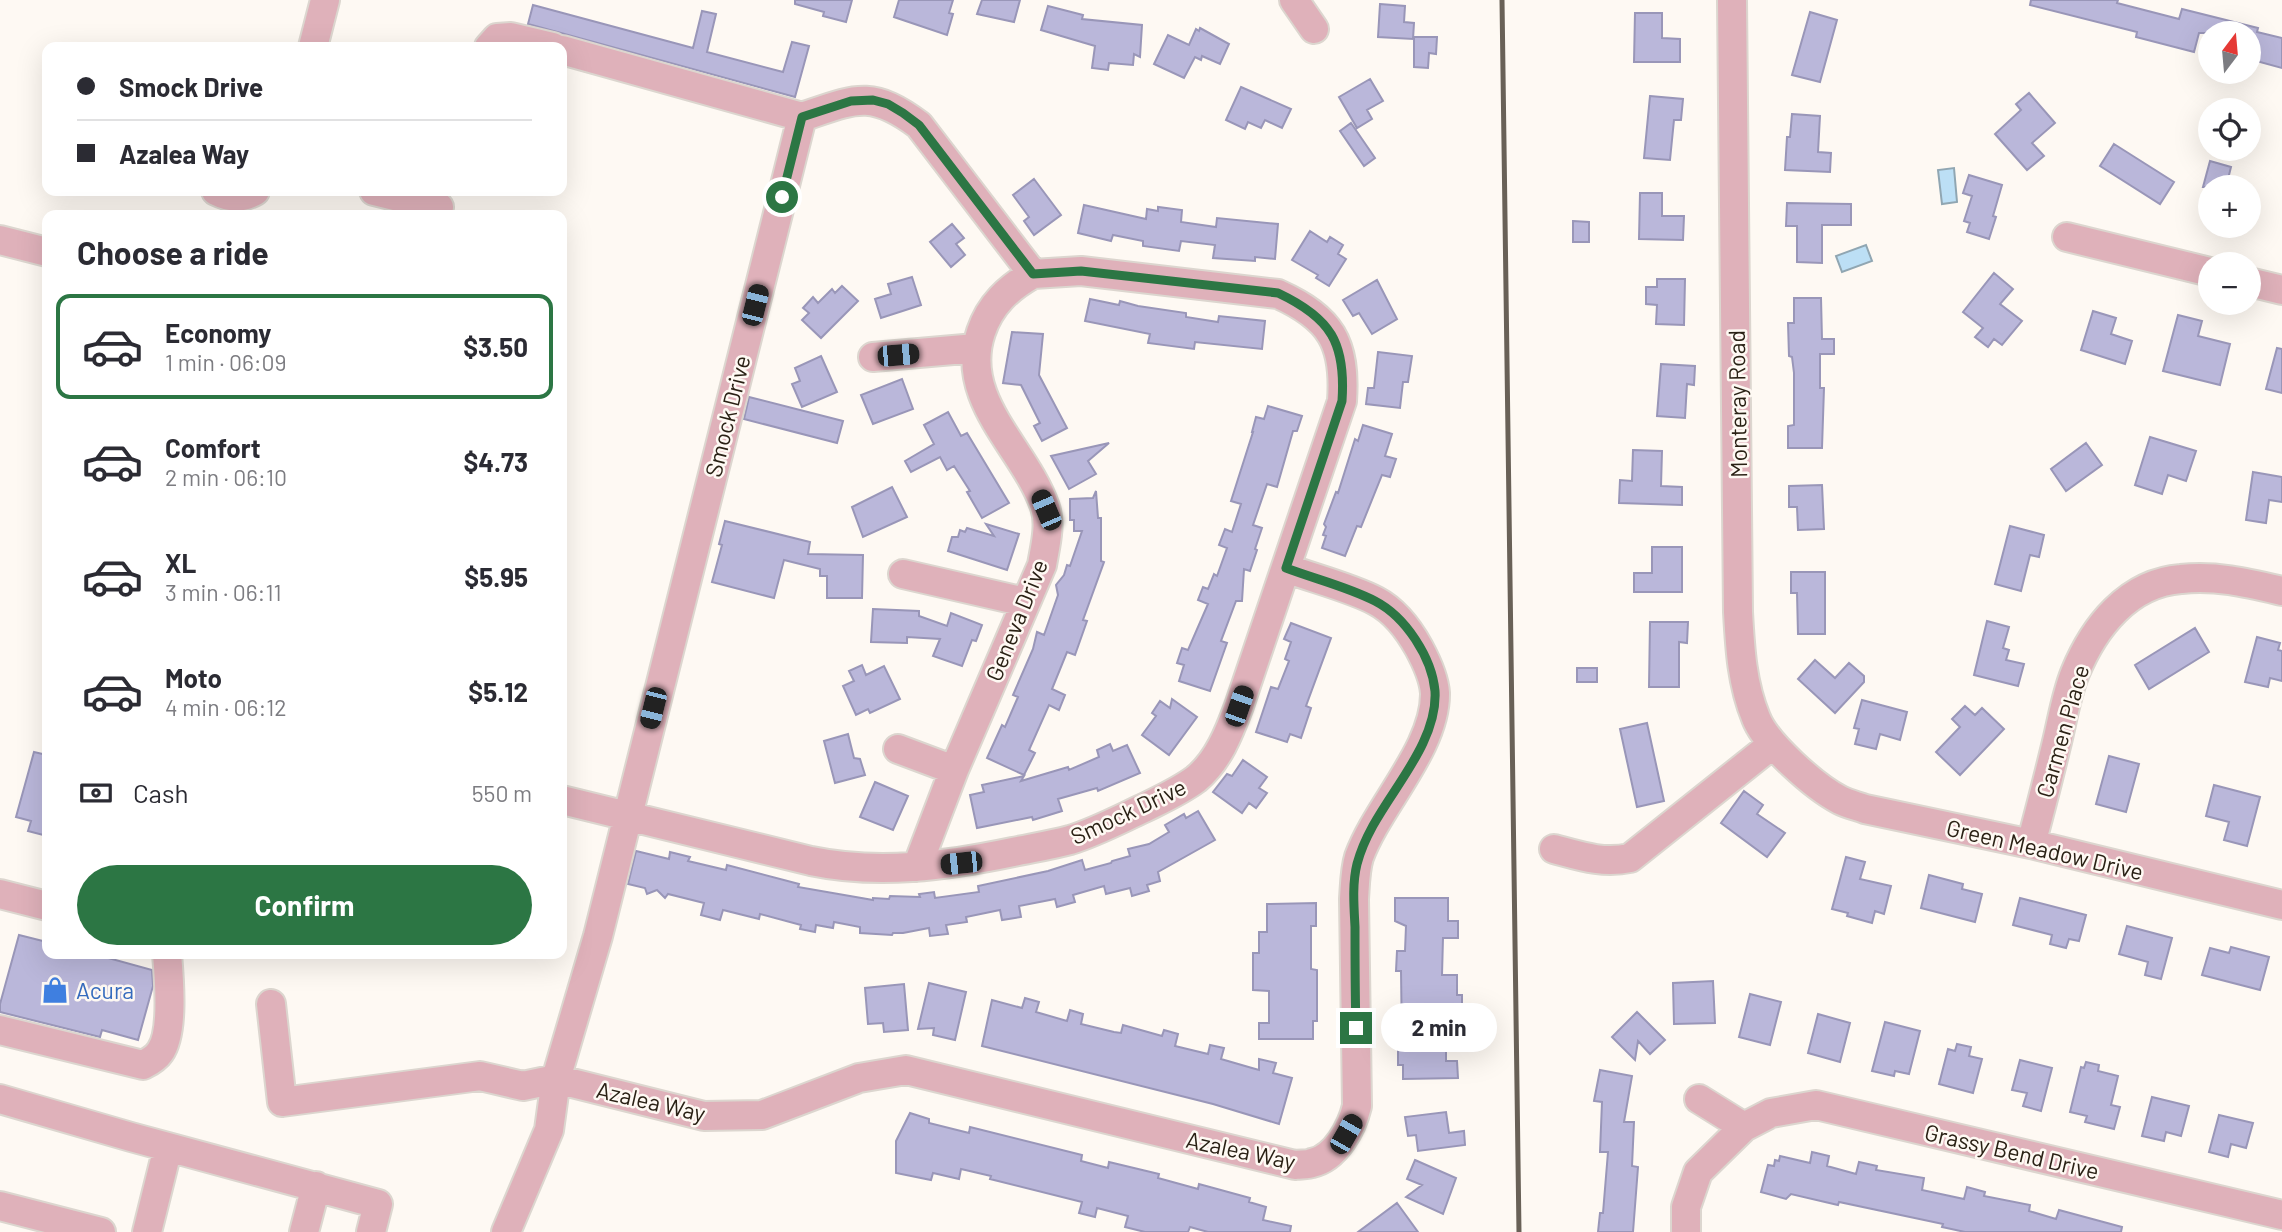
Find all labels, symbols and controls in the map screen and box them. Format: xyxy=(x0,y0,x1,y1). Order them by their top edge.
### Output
north arrow xyxy=(2198,21,2261,84)
map controls xyxy=(2198,21,2261,315)
text: Smock Drive xyxy=(119,71,263,102)
button: locate xyxy=(2198,98,2261,161)
text: Azalea Way xyxy=(119,138,249,169)
button: + xyxy=(2198,175,2261,238)
route start xyxy=(766,181,798,213)
text: Choose a ride xyxy=(77,233,269,271)
button: − xyxy=(2198,252,2261,315)
car xyxy=(740,282,771,328)
icon: car xyxy=(81,315,144,378)
text: Economy xyxy=(165,317,271,348)
street label: Monteray Road xyxy=(1722,330,1752,478)
text: $3.50 xyxy=(463,331,528,362)
car xyxy=(877,343,920,367)
text: 1 min · 06:09 xyxy=(165,348,287,376)
street label: Smock Drive xyxy=(698,352,756,480)
icon: car xyxy=(81,430,144,493)
text: Comfort xyxy=(165,432,261,463)
text: $4.73 xyxy=(463,446,528,477)
text: 2 min · 06:10 xyxy=(165,463,287,491)
car xyxy=(1029,487,1064,533)
icon: car xyxy=(81,545,144,608)
text: XL xyxy=(165,547,196,578)
street label: Geneva Drive xyxy=(979,555,1053,685)
text: $5.95 xyxy=(464,561,528,592)
text: 3 min · 06:11 xyxy=(165,578,282,606)
icon: car xyxy=(81,660,144,723)
street label: Carmen Place xyxy=(2030,661,2094,801)
text: Moto xyxy=(165,662,222,693)
text: $5.12 xyxy=(468,676,528,707)
car xyxy=(1223,683,1256,729)
car xyxy=(638,685,669,731)
text: 4 min · 06:12 xyxy=(165,693,287,721)
street label: Smock Drive xyxy=(1066,772,1190,850)
icon: cash xyxy=(77,774,115,812)
text: Cash xyxy=(133,777,188,808)
text: 550 m xyxy=(472,779,532,807)
street label: Green Meadow Drive xyxy=(1944,813,2146,885)
car xyxy=(940,850,983,876)
button: Confirm xyxy=(77,865,532,945)
shop icon: Acura xyxy=(40,975,70,1005)
place label: Acura xyxy=(76,976,134,1004)
callout: 2 min xyxy=(1380,1004,1496,1052)
route end xyxy=(1340,1012,1372,1044)
text: 2 min xyxy=(1411,1013,1467,1041)
street label: Azalea Way xyxy=(594,1075,709,1127)
car xyxy=(1327,1111,1366,1157)
street label: Grassy Bend Drive xyxy=(1922,1117,2102,1185)
street label: Azalea Way xyxy=(1184,1125,1299,1175)

